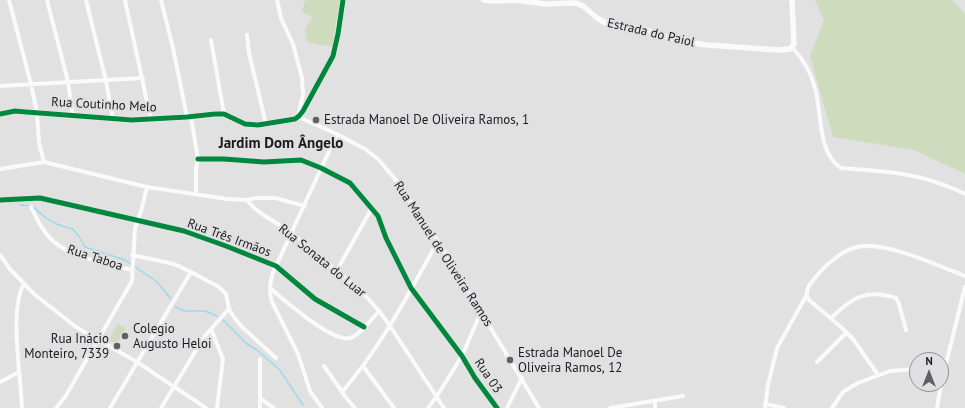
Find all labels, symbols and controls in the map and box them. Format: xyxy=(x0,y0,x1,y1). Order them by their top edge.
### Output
street label: Estrada do Paiol xyxy=(606,15,696,51)
street label: Rua Coutinho Melo xyxy=(51,94,157,116)
place label: Estrada Manoel De Oliveira Ramos, 1 xyxy=(324,112,529,128)
marker: Estrada Manoel De Oliveira Ramos, 1 xyxy=(311,115,321,125)
district label: Jardim Dom Ângelo xyxy=(219,135,343,153)
street label: Rua Manuel de Oliveira Ramos xyxy=(390,178,496,330)
street label: Rua Três Irmãos xyxy=(185,216,273,260)
street label: Rua Sonata do Luar xyxy=(275,221,369,301)
street label: Rua Taboa xyxy=(65,242,125,274)
place label: Colegio Augusto Heloi xyxy=(133,321,211,352)
place label: Rua Inácio Monteiro, 7339 xyxy=(24,331,109,362)
marker: Colegio Augusto Heloi xyxy=(120,331,130,341)
marker: Rua Inácio Monteiro, 7339 xyxy=(112,341,122,351)
place label: Estrada Manoel De Oliveira Ramos, 12 xyxy=(518,345,622,376)
north arrow xyxy=(909,352,949,392)
text: N xyxy=(925,354,933,368)
marker: Estrada Manoel De Oliveira Ramos, 12 xyxy=(505,355,515,365)
street label: Rua 03 xyxy=(471,356,505,396)

